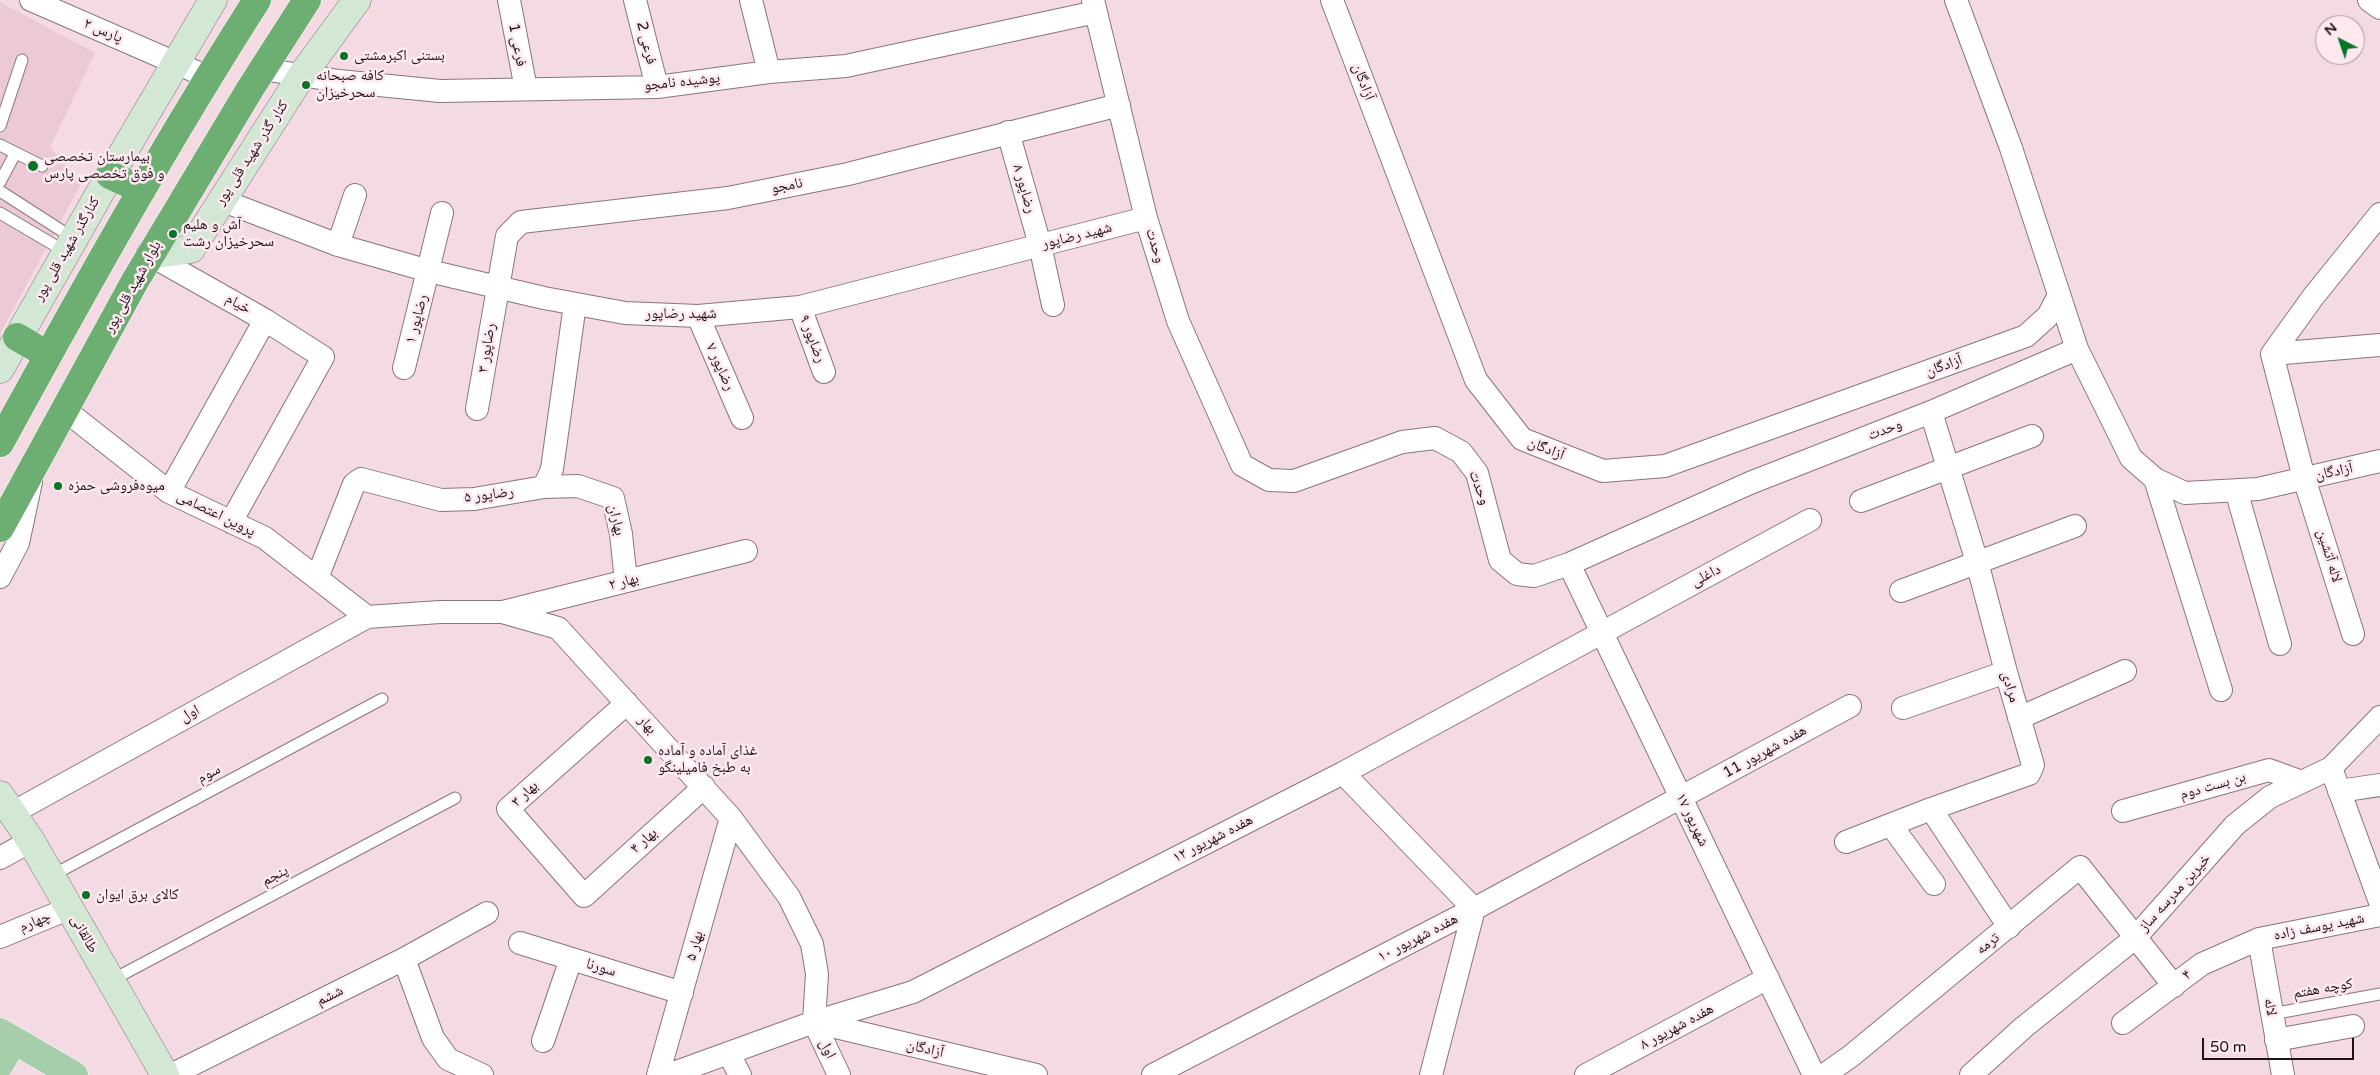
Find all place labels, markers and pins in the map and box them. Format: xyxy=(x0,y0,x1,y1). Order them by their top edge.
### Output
place label: بستنی اکبرمشتی xyxy=(354,47,445,65)
marker: بستنی اکبرمشتی xyxy=(338,50,350,62)
place label: کافه صبحانه سحرخیزان xyxy=(316,67,384,102)
marker: کافه صبحانه سحرخیزان xyxy=(300,79,312,91)
place label: بیمارستان تخصصی و فوق تخصصی پارس xyxy=(44,148,164,183)
marker: بیمارستان تخصصی و فوق تخصصی پارس xyxy=(26,159,40,173)
place label: آش و هلیم سحرخیزان رشت xyxy=(183,216,274,251)
marker: آش و هلیم سحرخیزان رشت xyxy=(167,228,179,240)
place label: میوه‌فروشی حمزه xyxy=(68,477,165,495)
marker: میوه‌فروشی حمزه xyxy=(52,480,64,492)
place label: غذای آماده و آماده به طبخ فامیلینگو xyxy=(658,742,757,777)
marker: غذای آماده و آماده به طبخ فامیلینگو xyxy=(642,754,654,766)
place label: کالای برق ایوان xyxy=(96,886,179,904)
marker: کالای برق ایوان xyxy=(80,889,92,901)

